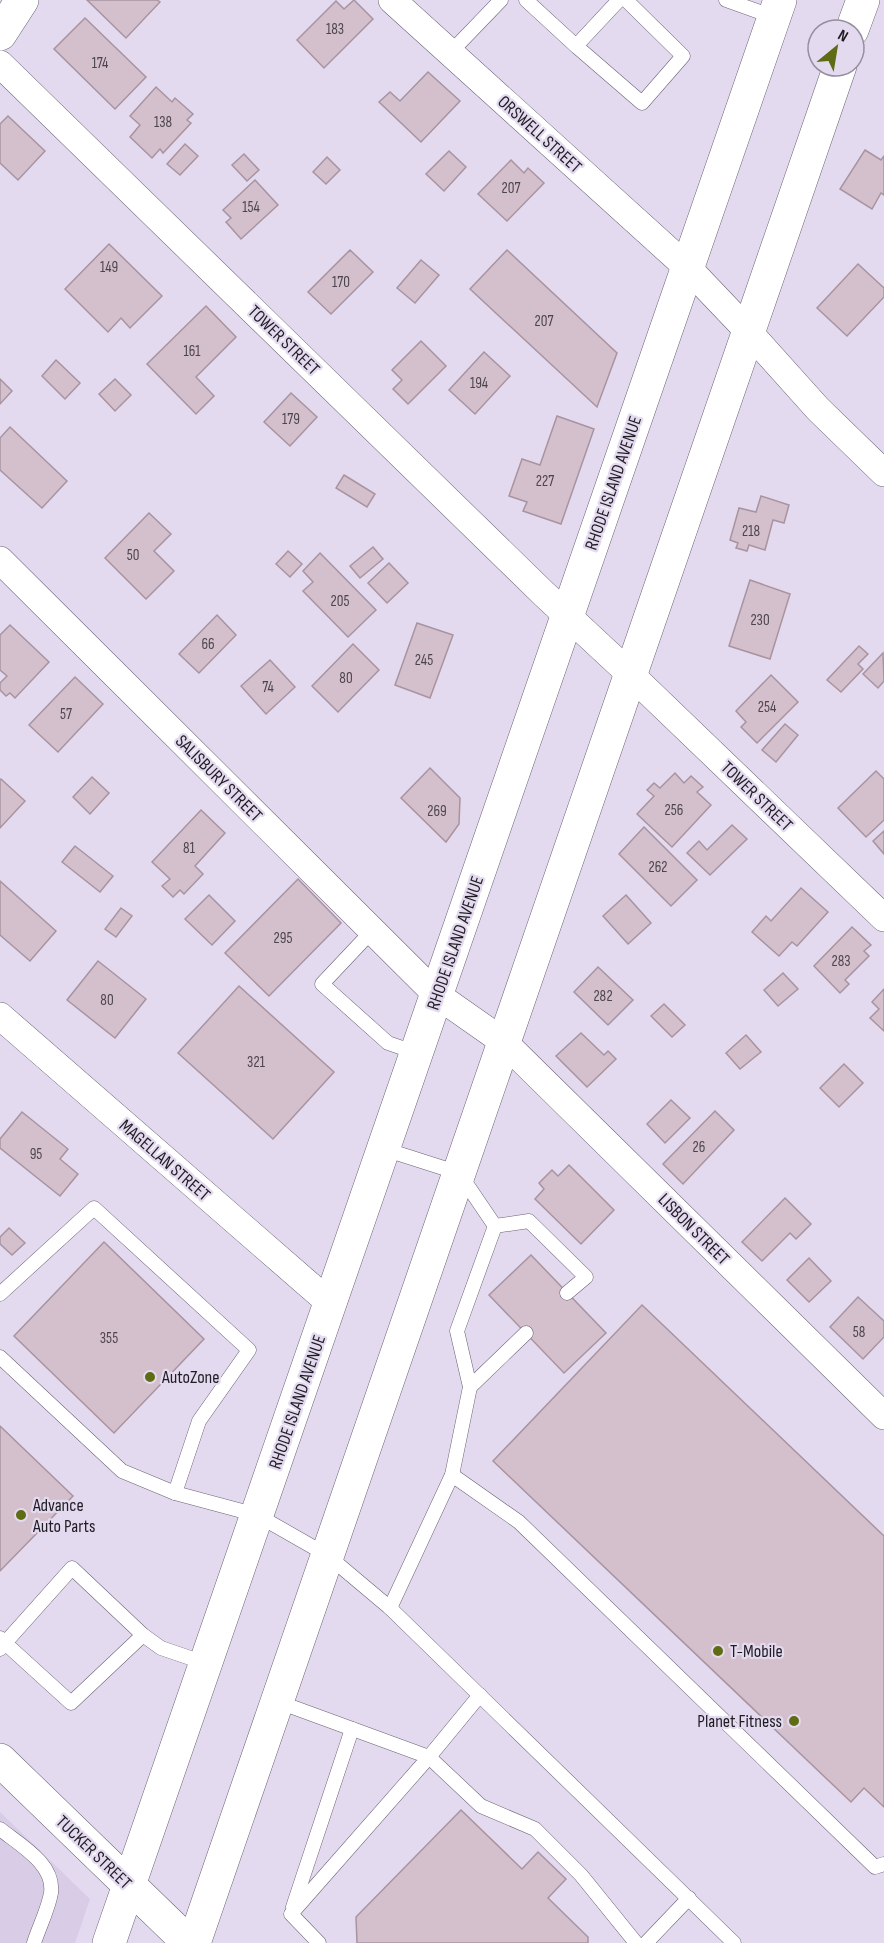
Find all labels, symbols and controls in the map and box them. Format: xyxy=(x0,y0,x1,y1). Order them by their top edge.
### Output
north arrow xyxy=(806,18,866,78)
house number: 183 xyxy=(326,20,344,39)
text: N xyxy=(834,26,851,47)
house number: 174 xyxy=(92,54,108,73)
street label: ORSWELL STREET xyxy=(493,91,586,177)
house number: 138 xyxy=(154,113,172,132)
house number: 207 xyxy=(502,179,520,198)
house number: 154 xyxy=(242,198,260,217)
house number: 149 xyxy=(100,258,118,277)
house number: 170 xyxy=(332,273,350,292)
street label: TOWER STREET xyxy=(243,301,324,380)
house number: 207 xyxy=(535,312,553,331)
house number: 161 xyxy=(183,342,201,361)
house number: 194 xyxy=(470,374,488,393)
house number: 179 xyxy=(282,410,300,429)
street label: RHODE ISLAND AVENUE xyxy=(581,413,646,553)
house number: 227 xyxy=(536,472,554,491)
house number: 218 xyxy=(742,522,760,541)
house number: 50 xyxy=(127,546,139,565)
house number: 205 xyxy=(331,592,349,611)
house number: 230 xyxy=(750,611,770,630)
house number: 66 xyxy=(201,635,215,654)
house number: 245 xyxy=(415,651,433,670)
house number: 80 xyxy=(339,669,353,688)
house number: 74 xyxy=(262,678,274,697)
house number: 254 xyxy=(758,698,776,717)
house number: 57 xyxy=(60,705,72,724)
street label: SALISBURY STREET xyxy=(171,731,266,826)
street label: TOWER STREET xyxy=(716,757,797,836)
house number: 256 xyxy=(665,801,683,820)
house number: 269 xyxy=(427,802,447,821)
house number: 81 xyxy=(183,839,196,858)
house number: 262 xyxy=(648,858,668,877)
street label: RHODE ISLAND AVENUE xyxy=(423,873,488,1013)
house number: 295 xyxy=(274,929,292,948)
house number: 283 xyxy=(831,952,851,971)
house number: 282 xyxy=(593,987,613,1006)
house number: 80 xyxy=(100,991,114,1010)
house number: 321 xyxy=(247,1053,266,1072)
street label: MAGELLAN STREET xyxy=(115,1115,214,1205)
house number: 26 xyxy=(693,1138,705,1157)
house number: 95 xyxy=(30,1145,42,1164)
street label: LISBON STREET xyxy=(654,1189,734,1269)
house number: 58 xyxy=(853,1323,865,1342)
house number: 355 xyxy=(100,1329,118,1348)
street label: RHODE ISLAND AVENUE xyxy=(265,1332,330,1472)
place label: AutoZone xyxy=(161,1367,220,1388)
marker: AutoZone xyxy=(143,1370,157,1384)
place label: Advance Auto Parts xyxy=(32,1495,95,1537)
marker: Advance Auto Parts xyxy=(14,1508,28,1522)
place label: T-Mobile xyxy=(730,1641,783,1662)
marker: T-Mobile xyxy=(711,1644,725,1658)
place label: Planet Fitness xyxy=(697,1711,782,1732)
marker: Planet Fitness xyxy=(787,1714,801,1728)
street label: TUCKER STREET xyxy=(51,1811,136,1894)

